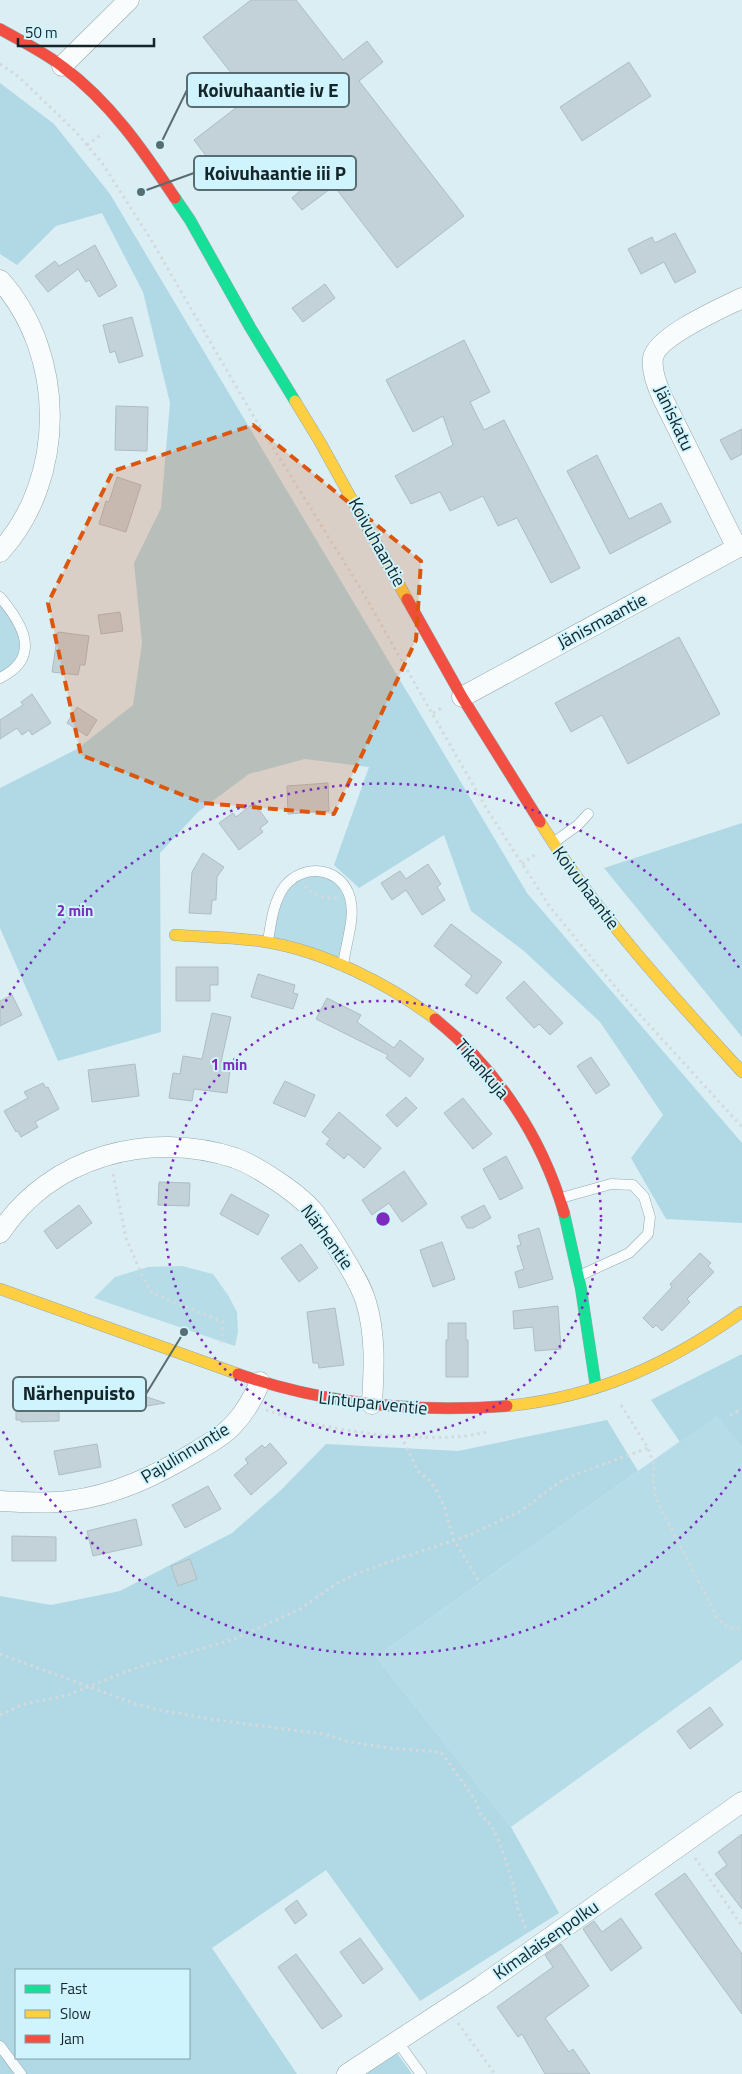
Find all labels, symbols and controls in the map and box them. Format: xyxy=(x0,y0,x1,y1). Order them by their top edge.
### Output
scale bar xyxy=(18,15,154,47)
text: 50 m xyxy=(25,21,58,44)
callout: Koivuhaantie iv E xyxy=(187,73,349,107)
text: Koivuhaantie iv E xyxy=(197,75,339,104)
callout: Koivuhaantie iii P xyxy=(194,156,356,190)
text: Koivuhaantie iii P xyxy=(204,158,346,187)
street label: Jäniskatu xyxy=(647,381,701,455)
street label: Koivuhaantie xyxy=(342,492,413,591)
street label: Jänismaantie xyxy=(552,586,651,656)
street label: Koivuhaantie xyxy=(546,840,627,935)
text: 2 min xyxy=(57,899,93,922)
street label: Tikankuja xyxy=(449,1033,516,1105)
text: 1 min xyxy=(211,1053,247,1076)
street label: Närhentie xyxy=(294,1198,360,1275)
centre of rings xyxy=(374,1210,392,1228)
callout: Närhenpuisto xyxy=(13,1377,146,1411)
text: Närhenpuisto xyxy=(23,1378,135,1407)
street label: Lintuparventie xyxy=(317,1383,429,1422)
street label: Pajulinnuntie xyxy=(135,1415,234,1490)
street label: Kimalaisenpolku xyxy=(487,1893,604,1986)
legend xyxy=(15,1969,190,2059)
text: Fast xyxy=(60,1977,88,2000)
text: Slow xyxy=(60,2002,91,2025)
text: Jam xyxy=(60,2027,84,2050)

